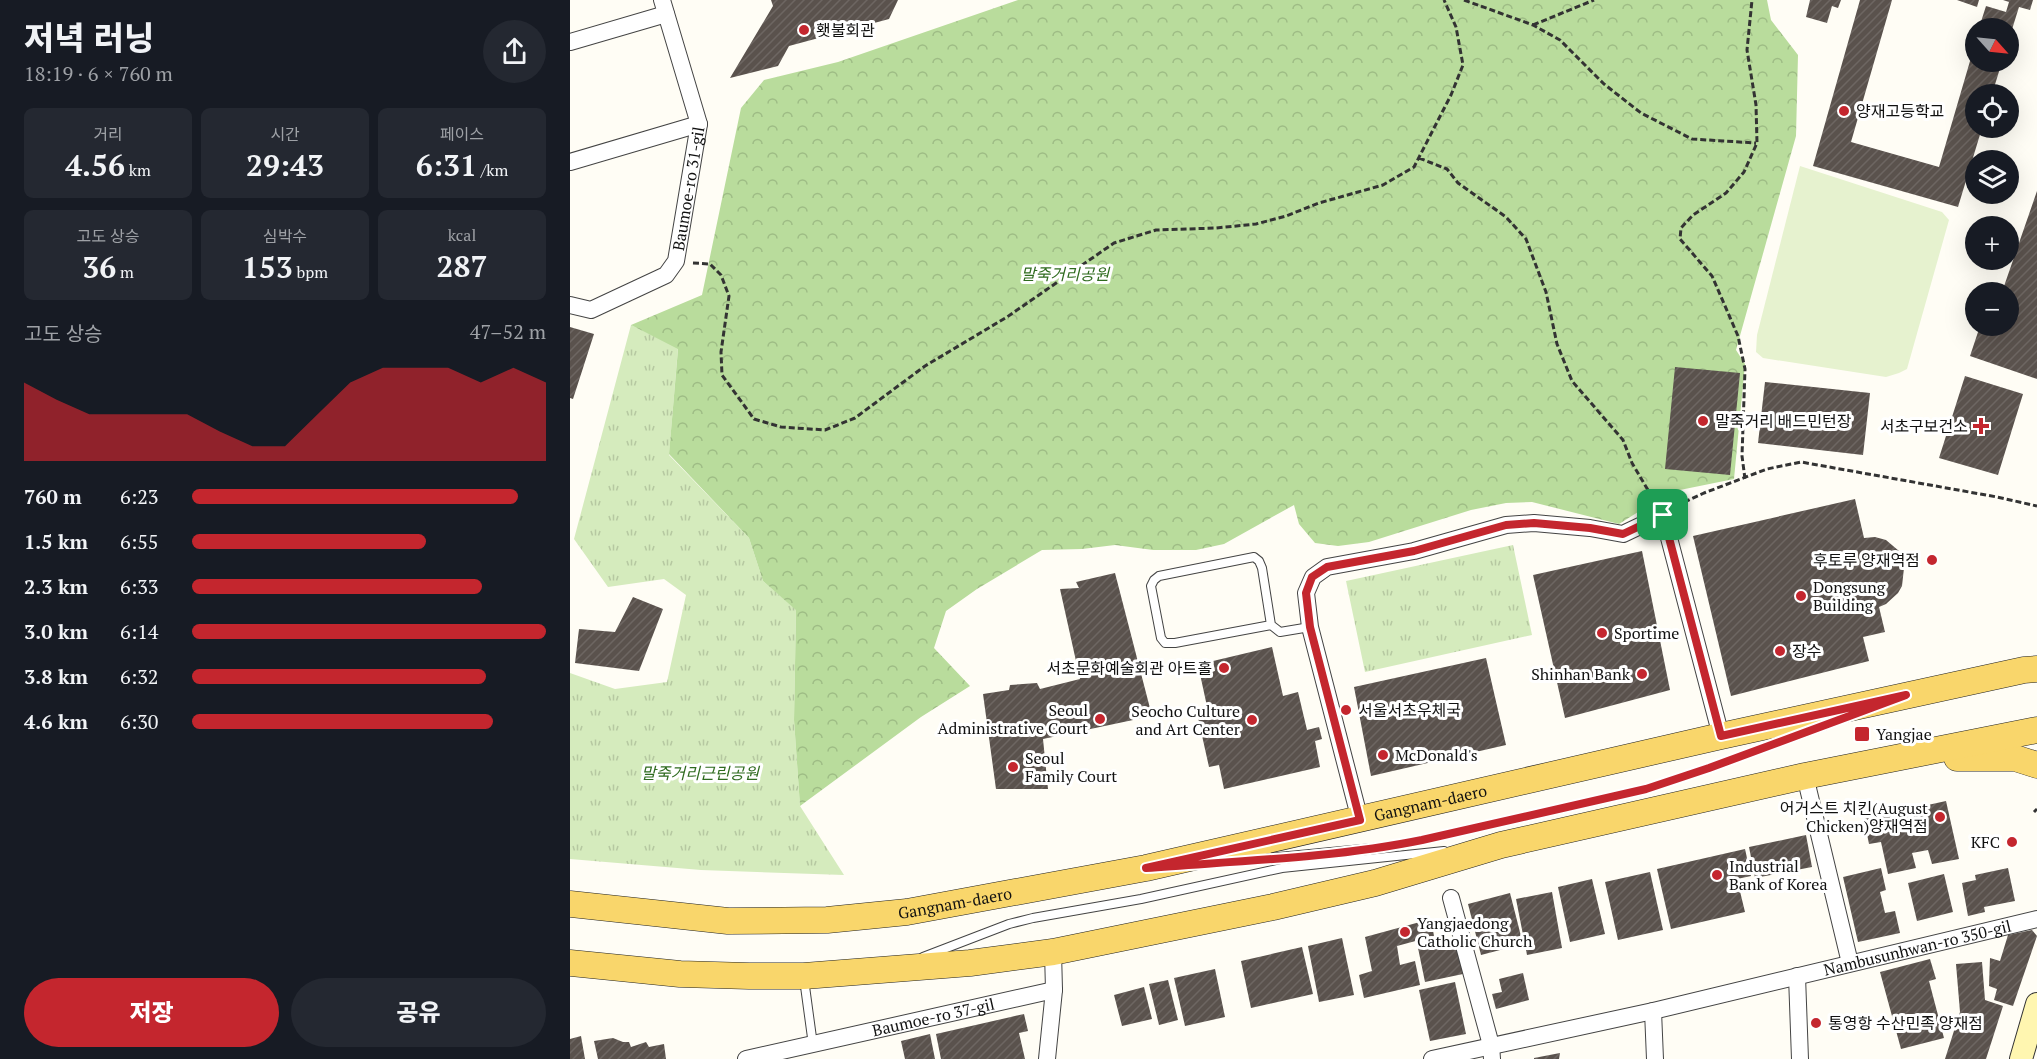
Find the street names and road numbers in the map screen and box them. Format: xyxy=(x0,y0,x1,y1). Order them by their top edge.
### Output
street label: Baumoe-ro 31-gil xyxy=(667,125,709,252)
street label: Gangnam-daero xyxy=(1372,779,1489,826)
street label: Gangnam-daero xyxy=(897,882,1014,924)
street label: Nambusunhwan-ro 350-gil xyxy=(1821,915,2013,981)
street label: Baumoe-ro 37-gil xyxy=(870,993,997,1041)

